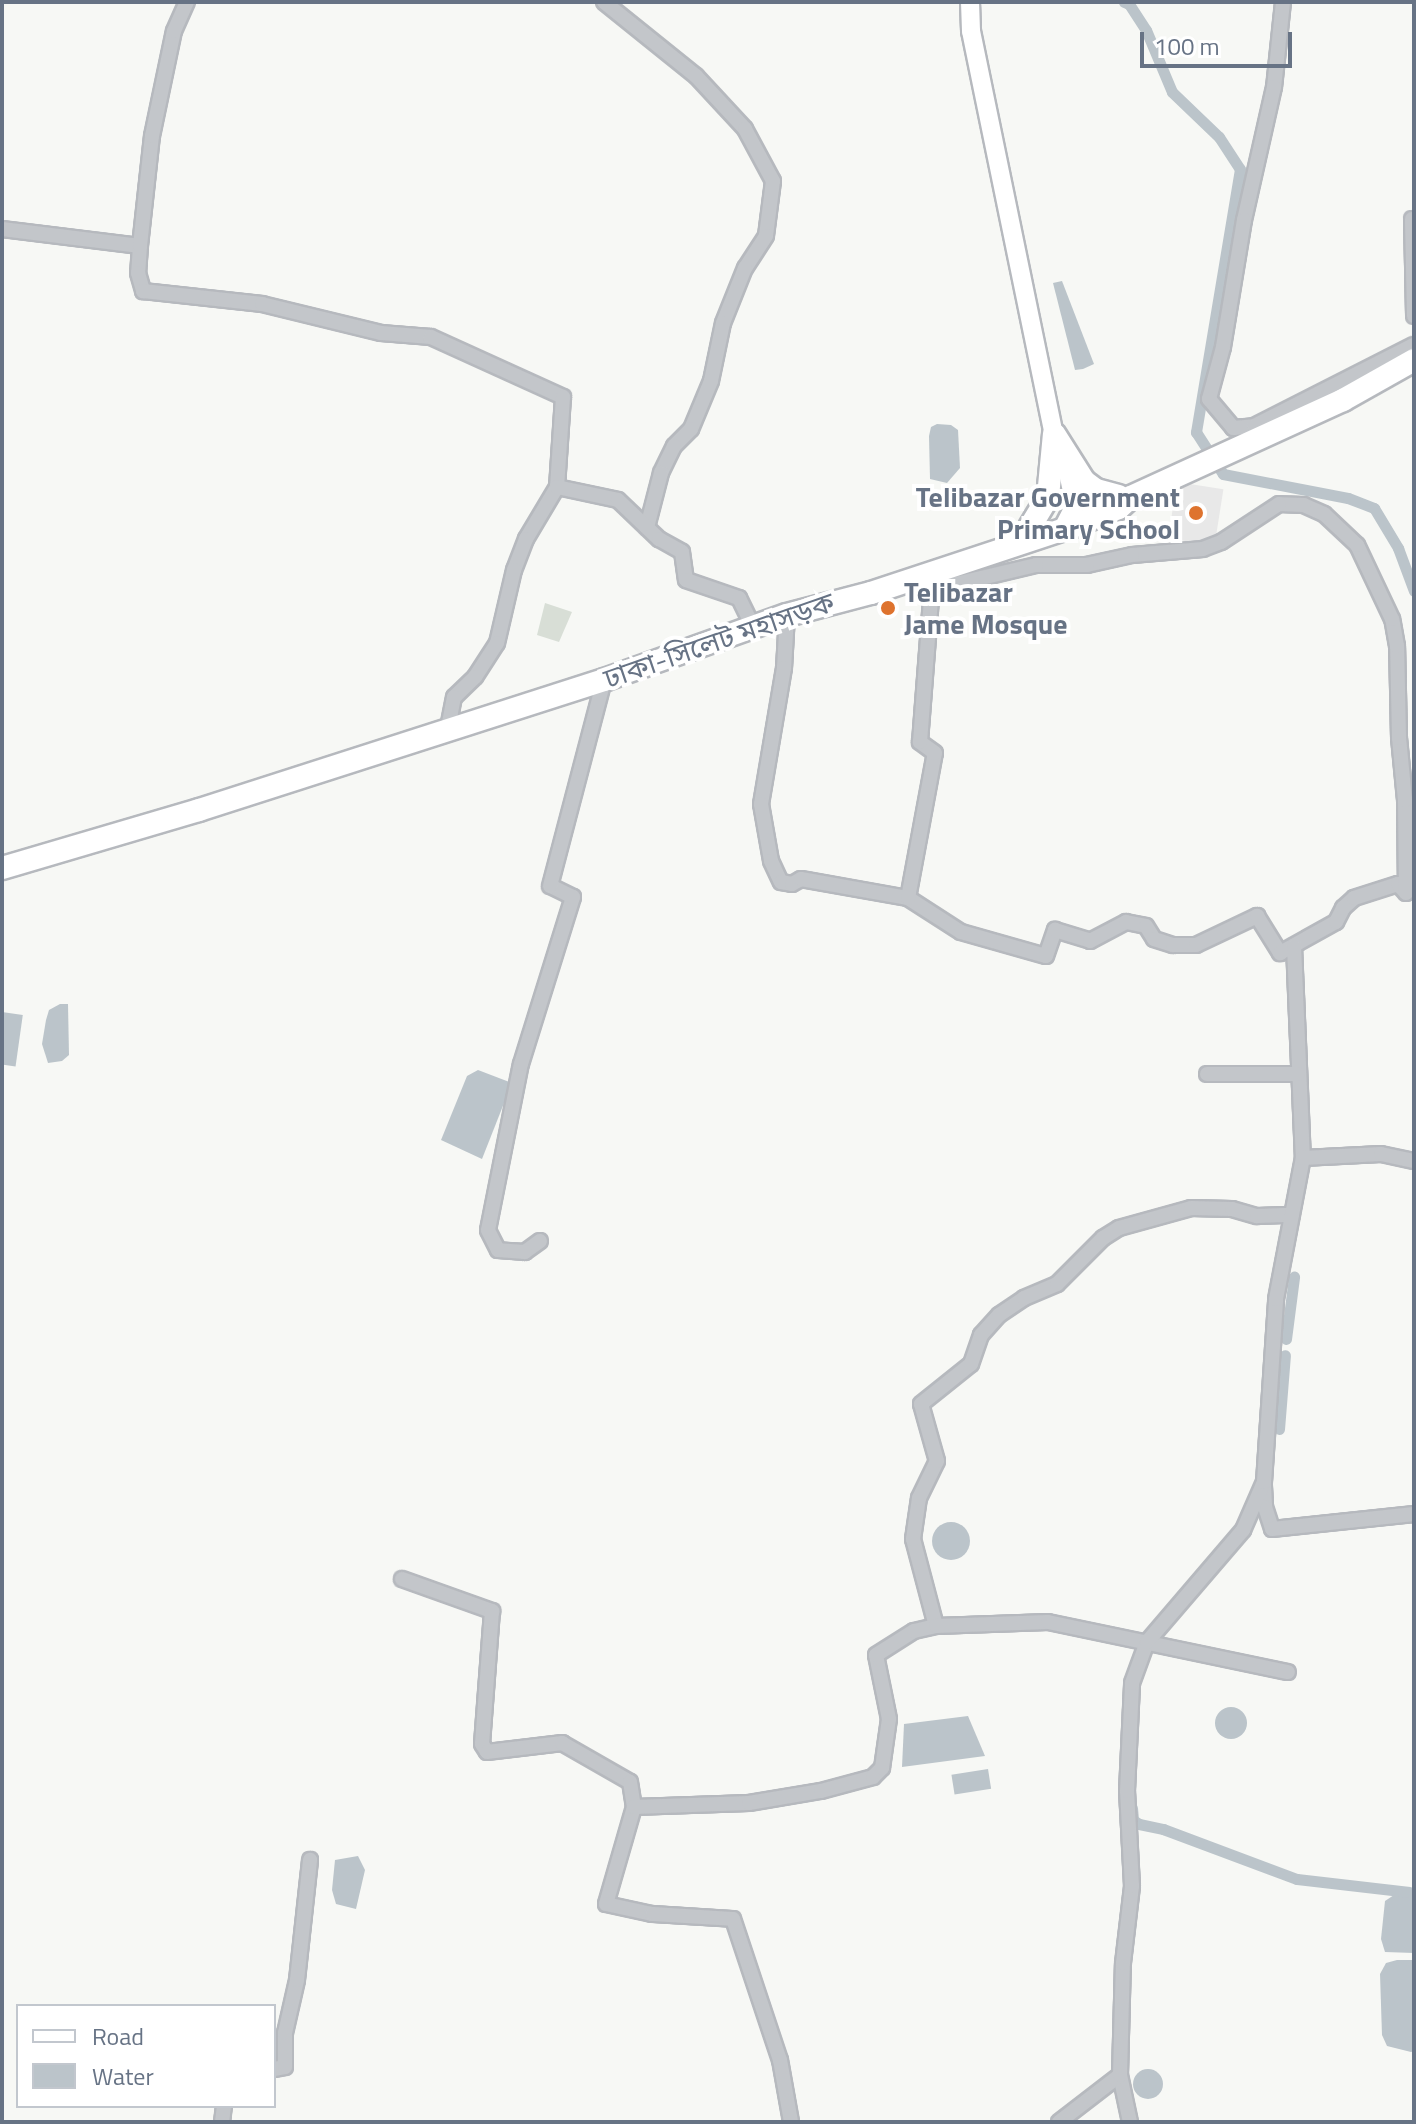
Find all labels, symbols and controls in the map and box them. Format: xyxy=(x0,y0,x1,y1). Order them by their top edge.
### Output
scale bar xyxy=(1144,16,1296,66)
text: 100 m xyxy=(1154,28,1220,64)
place label: Telibazar Government Primary School xyxy=(916,480,1180,546)
marker: Telibazar Government Primary School xyxy=(1187,504,1205,522)
place label: Telibazar Jame Mosque xyxy=(904,575,1068,641)
street label: ঢাকা-সিলেট মহাসড়ক xyxy=(599,585,839,695)
marker: Telibazar Jame Mosque xyxy=(879,599,897,617)
legend xyxy=(16,2004,276,2108)
text: Road xyxy=(92,2018,144,2054)
text: Water xyxy=(92,2058,154,2094)

